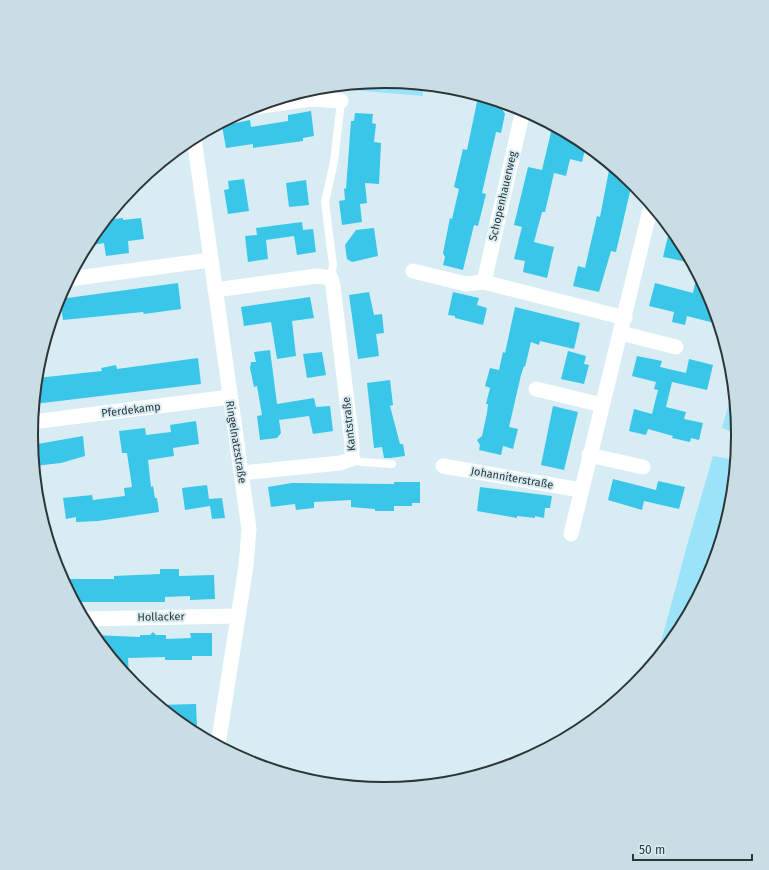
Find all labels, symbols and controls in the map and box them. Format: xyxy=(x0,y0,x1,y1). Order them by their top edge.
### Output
street label: Schopenhauerweg xyxy=(486,150,520,242)
street label: Kantstraße xyxy=(340,396,358,452)
street label: Pferdekamp xyxy=(101,400,161,420)
street label: Ringelnatzstraße xyxy=(223,400,249,484)
street label: Johanniterstraße xyxy=(470,464,554,492)
street label: Hollacker xyxy=(137,610,186,624)
scale bar xyxy=(633,836,752,862)
text: 50 m xyxy=(639,843,665,857)

